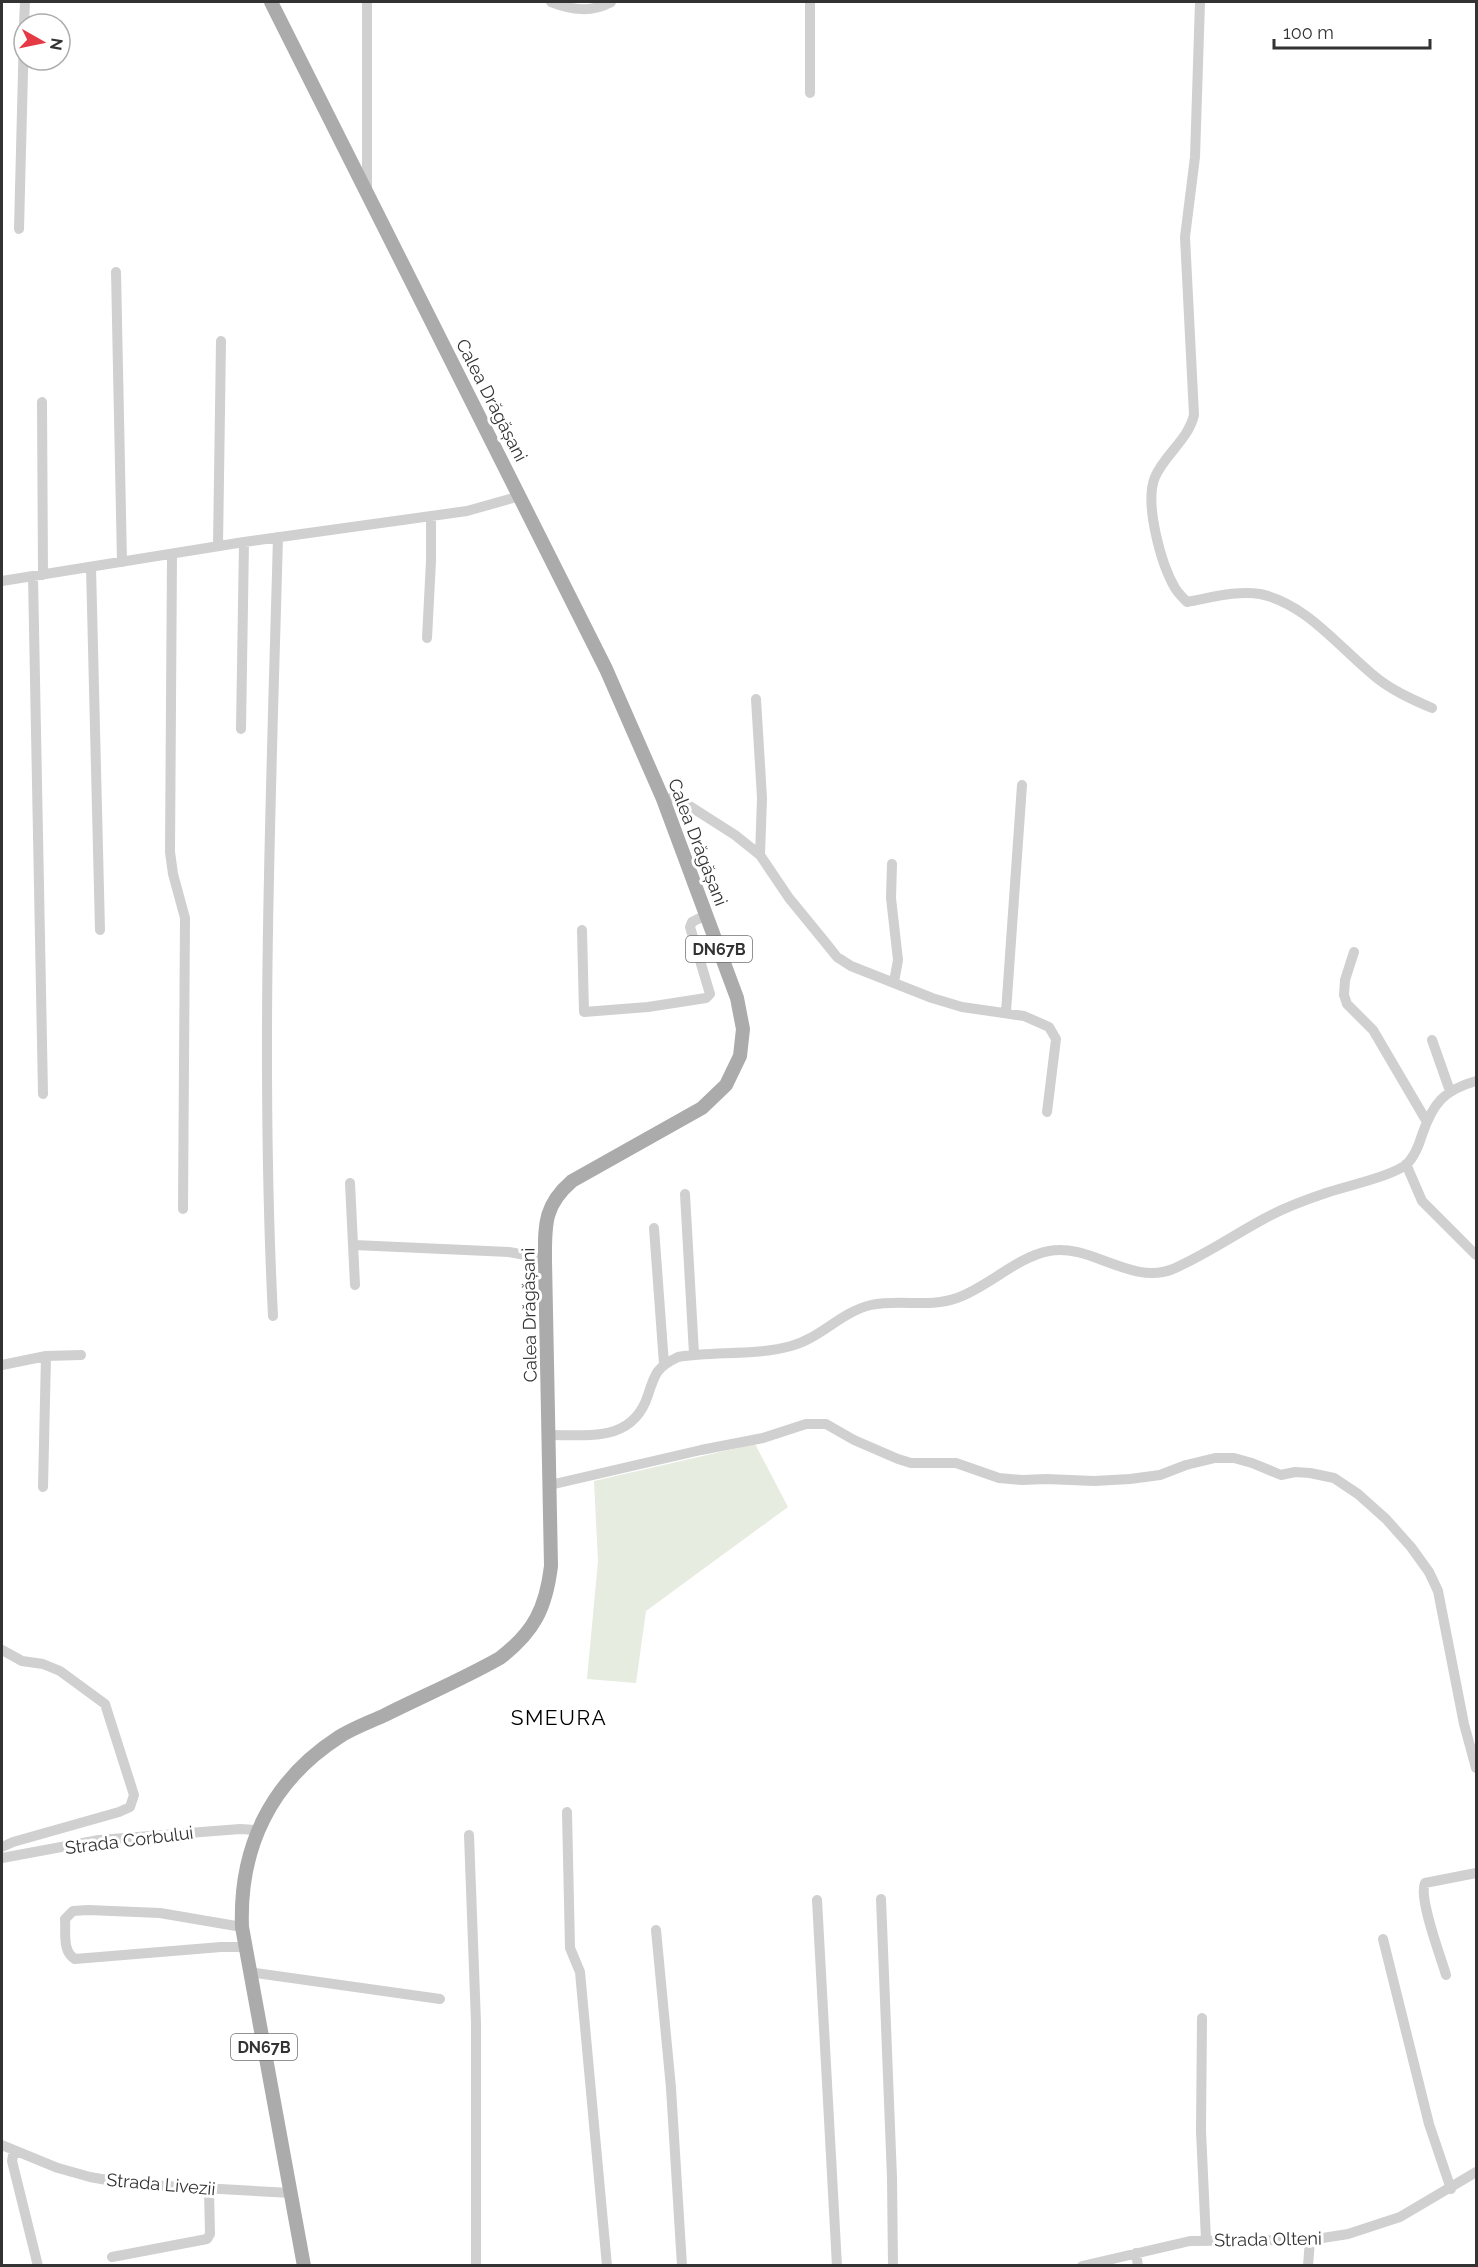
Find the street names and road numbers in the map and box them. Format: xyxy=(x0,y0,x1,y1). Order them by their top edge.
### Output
street label: Calea Drăgășani xyxy=(452,335,532,465)
street label: Calea Drăgășani xyxy=(664,775,732,909)
road number: DN67B xyxy=(686,936,752,962)
street label: Calea Drăgășani xyxy=(517,1247,541,1383)
street label: Strada Corbului xyxy=(64,1822,194,1858)
road number: DN67B xyxy=(231,2034,297,2060)
street label: Strada Livezii xyxy=(106,2169,216,2199)
street label: Strada Olteni xyxy=(1214,2228,1322,2250)

